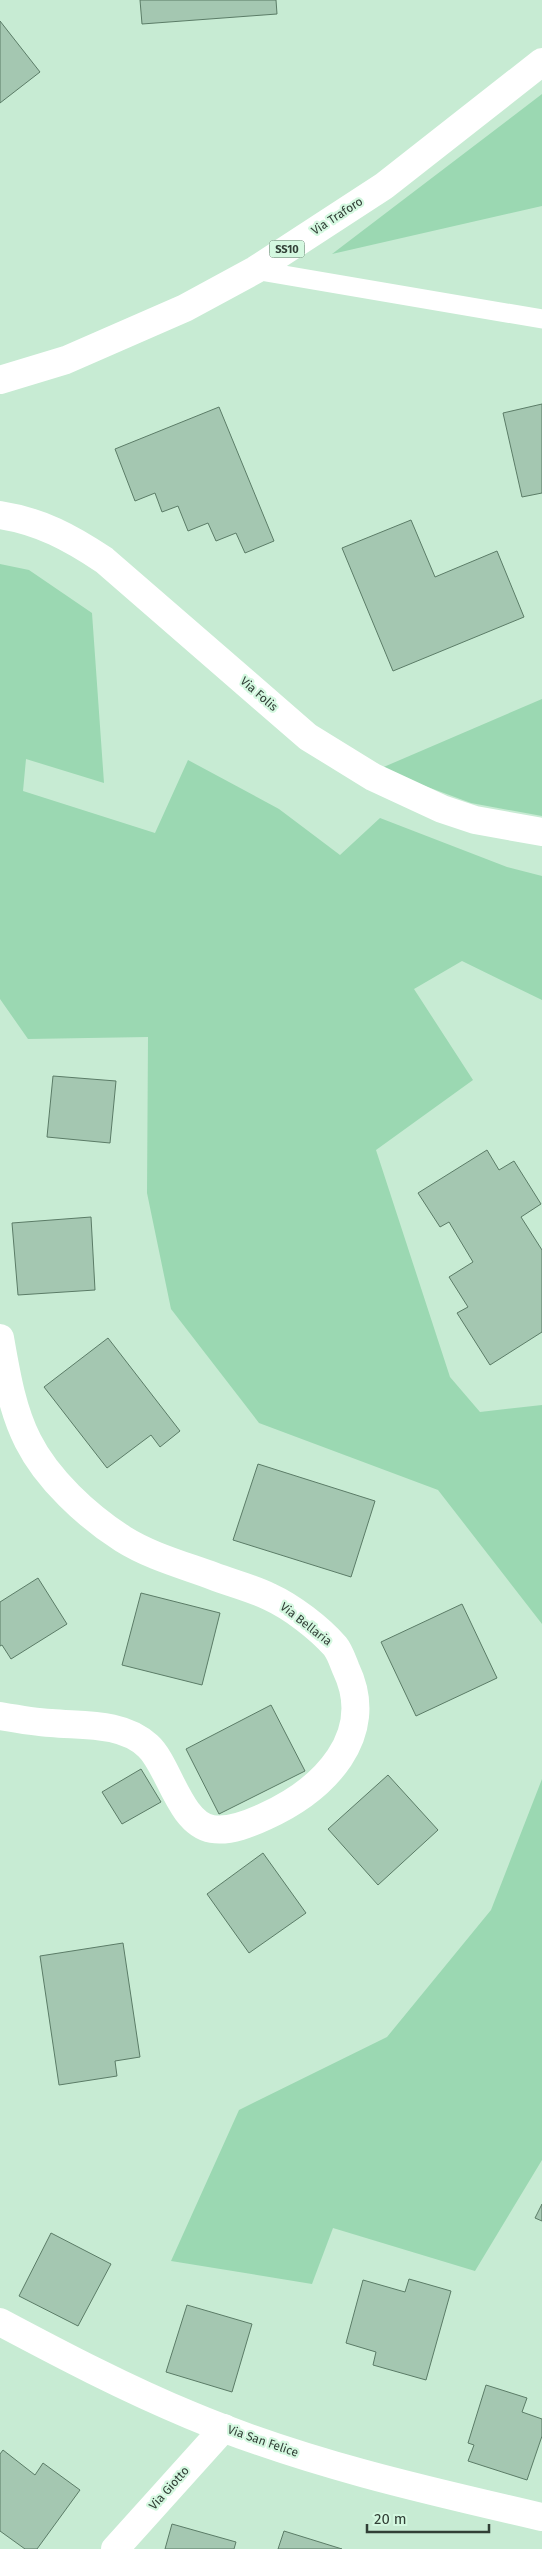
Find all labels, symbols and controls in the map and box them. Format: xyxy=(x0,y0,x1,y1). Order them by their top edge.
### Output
street label: Via Traforo xyxy=(309,194,365,238)
road number: SS10 xyxy=(270,240,304,258)
street label: Via Folis xyxy=(238,674,281,714)
street label: Via Bellaria xyxy=(277,1600,335,1648)
street label: Via San Felice xyxy=(226,2422,300,2460)
street label: Via Giotto xyxy=(146,2464,192,2512)
scale bar xyxy=(367,2502,490,2534)
text: 20 m xyxy=(374,2510,407,2528)

